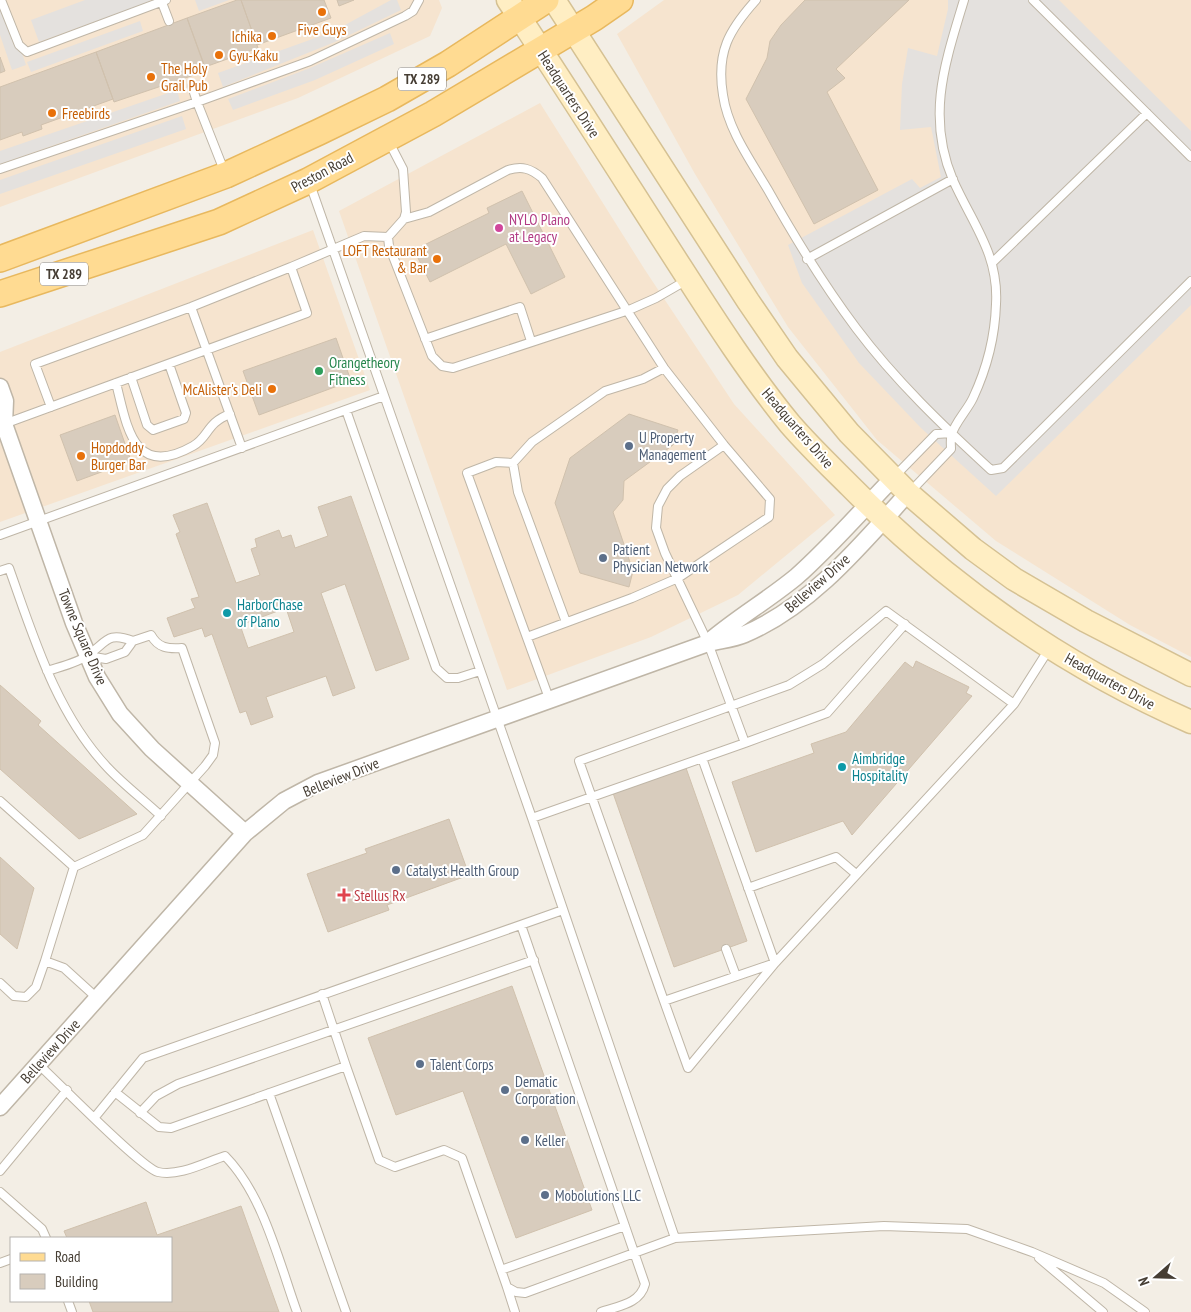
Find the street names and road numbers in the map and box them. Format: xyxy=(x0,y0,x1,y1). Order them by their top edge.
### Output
street label: Headquarters Drive xyxy=(534,47,604,141)
road number: TX 289 xyxy=(398,68,446,90)
street label: Preston Road xyxy=(288,148,356,196)
road number: TX 289 xyxy=(40,262,88,286)
street label: Headquarters Drive xyxy=(758,384,838,472)
street label: Belleview Drive xyxy=(780,549,854,617)
street label: Towne Square Drive xyxy=(54,586,112,688)
street label: Headquarters Drive xyxy=(1062,648,1158,714)
street label: Belleview Drive xyxy=(300,753,382,801)
street label: Belleview Drive xyxy=(16,1015,84,1087)

